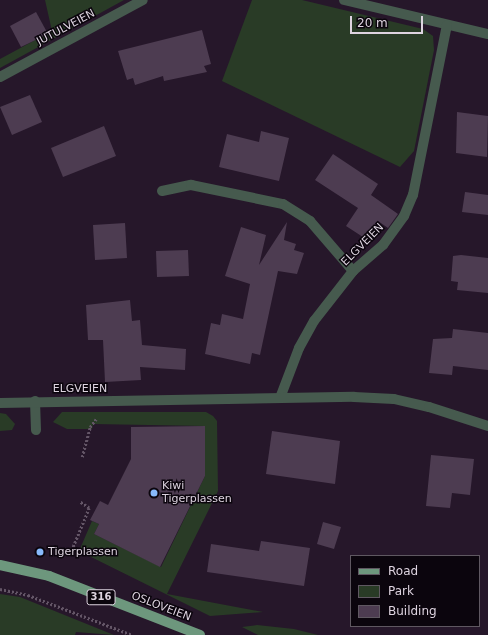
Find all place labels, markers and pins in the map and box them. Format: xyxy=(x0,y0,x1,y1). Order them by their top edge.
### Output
place label: Kiwi Tigerplassen xyxy=(162,480,232,506)
marker: Kiwi Tigerplassen xyxy=(149,488,159,498)
place label: Tigerplassen xyxy=(48,545,118,559)
marker: Tigerplassen xyxy=(35,547,45,557)

